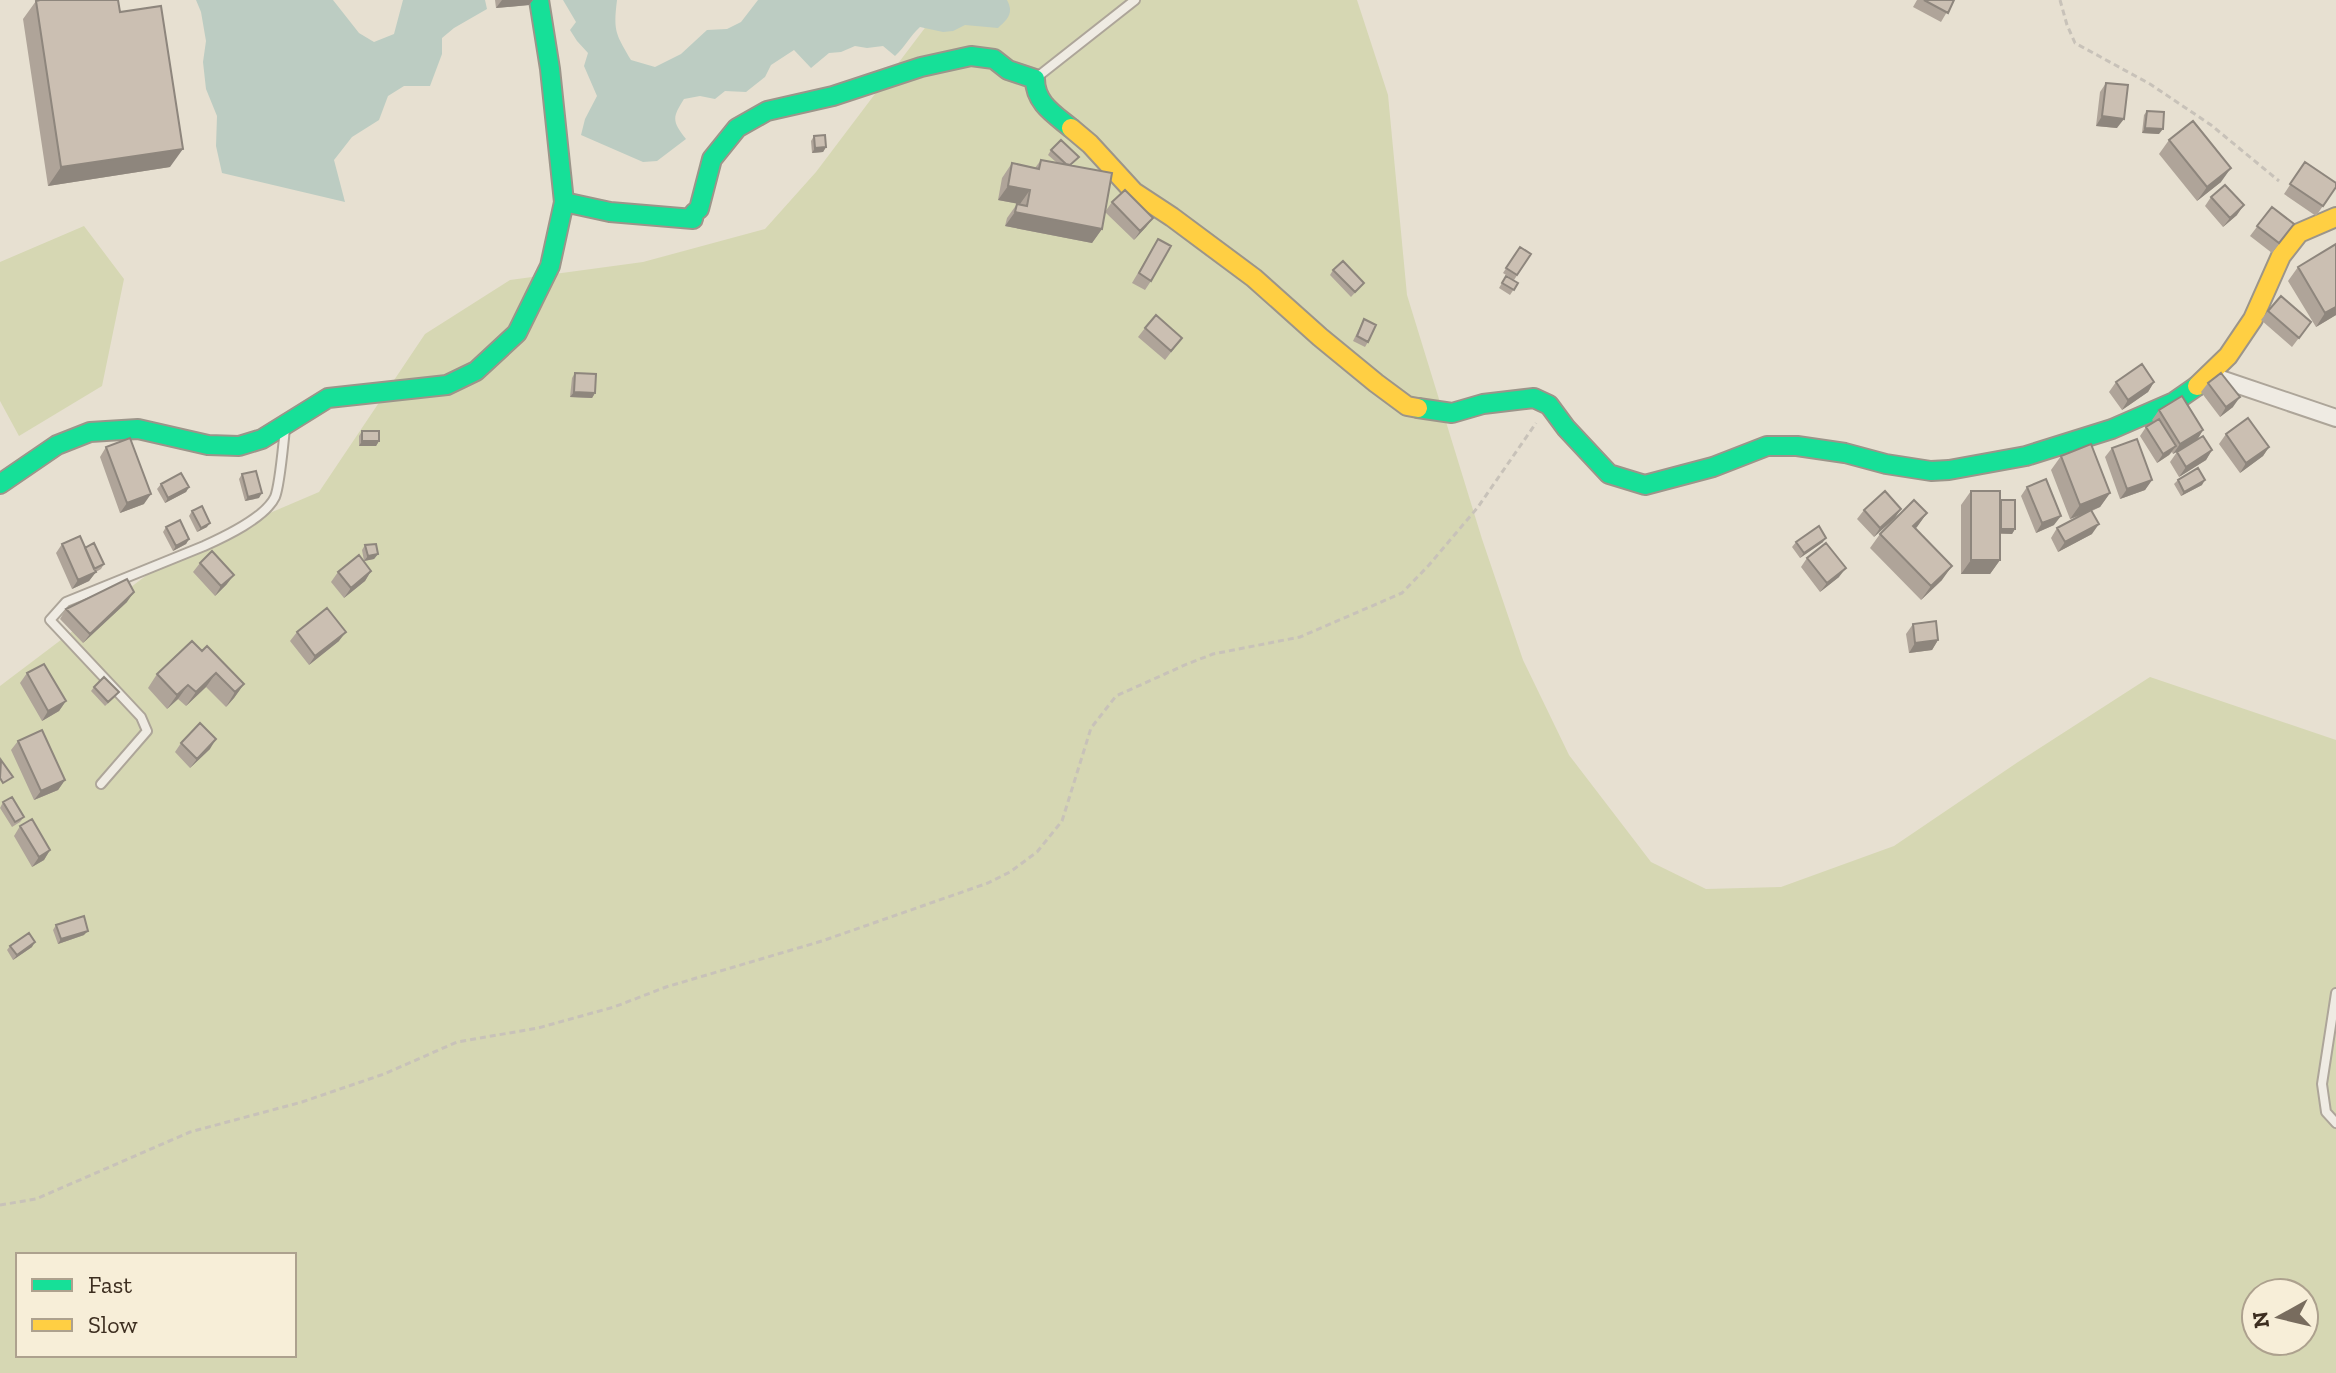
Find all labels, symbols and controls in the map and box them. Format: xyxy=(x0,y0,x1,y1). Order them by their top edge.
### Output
legend xyxy=(16,1253,296,1357)
text: Fast xyxy=(88,1270,132,1299)
north arrow xyxy=(2240,1277,2320,1357)
text: N xyxy=(2246,1309,2275,1330)
text: Slow xyxy=(88,1310,138,1339)

